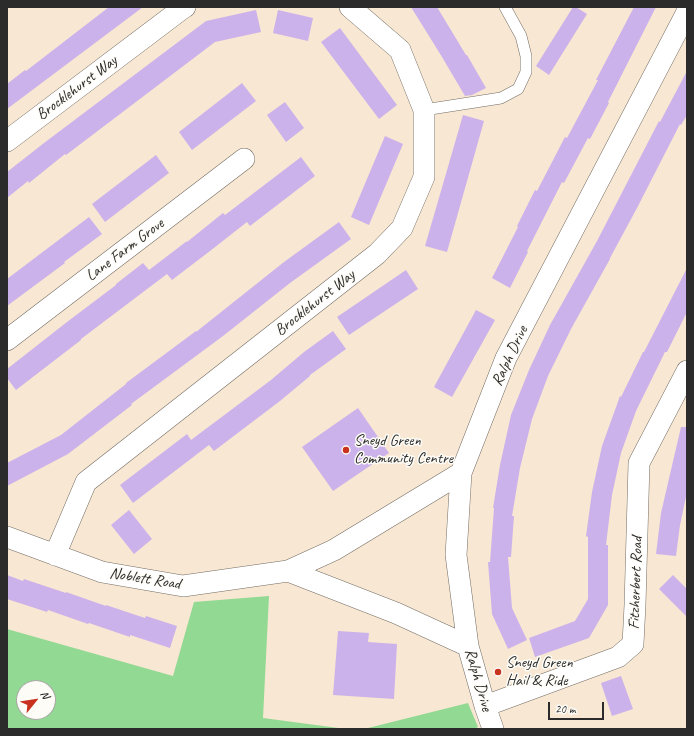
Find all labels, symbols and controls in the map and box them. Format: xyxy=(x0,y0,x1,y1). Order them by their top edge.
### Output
street label: Brocklehurst Way xyxy=(33,51,121,125)
street label: Lane Farm Grove xyxy=(82,214,168,286)
street label: Brocklehurst Way xyxy=(271,266,359,340)
street label: Ralph Drive xyxy=(488,323,532,389)
place label: Sneyd Green Community Centre xyxy=(354,431,453,469)
marker: Sneyd Green Community Centre xyxy=(341,445,351,455)
street label: Fitzherbert Road xyxy=(625,536,647,630)
street label: Noblett Road xyxy=(108,564,182,594)
street label: Ralph Drive xyxy=(460,647,496,713)
place label: Sneyd Green Hail & Ride xyxy=(506,653,573,691)
marker: Sneyd Green Hail & Ride xyxy=(493,667,503,677)
north arrow xyxy=(16,680,56,720)
text: N xyxy=(38,688,53,701)
scale bar xyxy=(550,694,606,720)
text: 20 m xyxy=(555,701,575,717)

